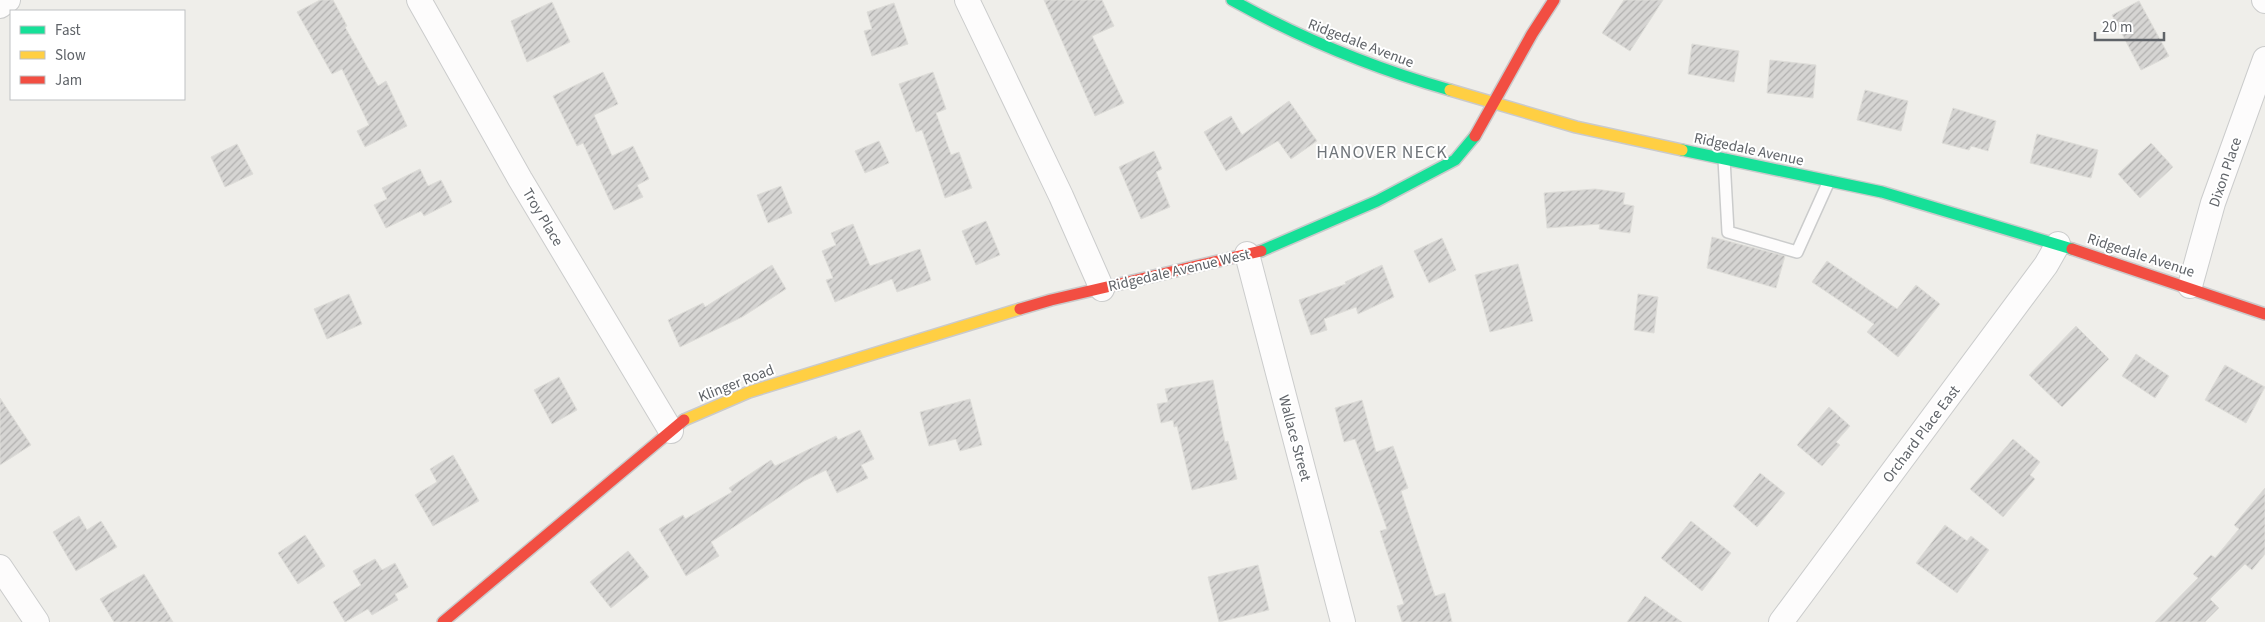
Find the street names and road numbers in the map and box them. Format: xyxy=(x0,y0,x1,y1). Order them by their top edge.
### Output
street label: Ridgedale Avenue xyxy=(1305,14,1417,73)
street label: Ridgedale Avenue xyxy=(1692,128,1806,171)
street label: Dixon Place xyxy=(2204,134,2247,210)
street label: Troy Place xyxy=(517,184,568,250)
street label: Ridgedale Avenue xyxy=(2084,228,2197,283)
street label: Ridgedale Avenue West xyxy=(1106,244,1252,297)
street label: Klinger Road xyxy=(695,359,777,408)
street label: Orchard Place East xyxy=(1878,381,1965,487)
street label: Wallace Street xyxy=(1273,392,1316,484)

